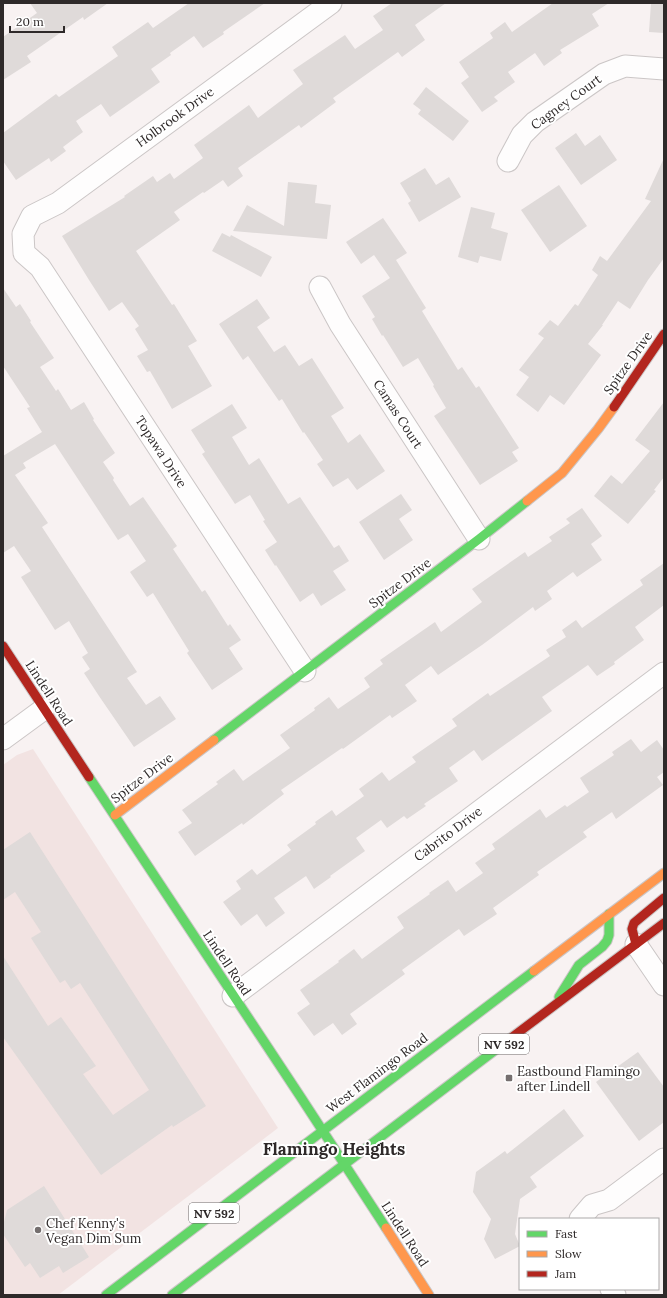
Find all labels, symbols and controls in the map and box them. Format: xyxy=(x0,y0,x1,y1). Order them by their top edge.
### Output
scale bar xyxy=(10,8,64,34)
text: 20 m xyxy=(16,14,44,29)
street label: Cagney Court xyxy=(527,71,605,133)
street label: Holbrook Drive xyxy=(133,83,217,151)
street label: Spitze Drive xyxy=(600,328,656,398)
street label: Camas Court xyxy=(369,376,427,452)
street label: Topawa Drive xyxy=(131,413,191,491)
street label: Spitze Drive xyxy=(366,554,434,612)
street label: Lindell Road xyxy=(22,657,77,729)
street label: Spitze Drive xyxy=(108,749,176,807)
street label: Cabrito Drive xyxy=(410,803,486,865)
street label: Lindell Road xyxy=(199,927,255,999)
street label: West Flamingo Road xyxy=(323,1029,431,1117)
road number: NV 592 xyxy=(479,1034,529,1054)
place label: Eastbound Flamingo after Lindell xyxy=(517,1063,641,1095)
marker: Eastbound Flamingo after Lindell xyxy=(504,1073,514,1083)
district label: Flamingo Heights xyxy=(263,1138,405,1160)
street label: Lindell Road xyxy=(378,1198,433,1270)
road number: NV 592 xyxy=(189,1203,239,1223)
place label: Chef Kenny's Vegan Dim Sum xyxy=(45,1215,142,1247)
legend xyxy=(519,1218,659,1290)
marker: Chef Kenny's Vegan Dim Sum xyxy=(33,1225,43,1235)
text: Fast xyxy=(555,1226,578,1241)
text: Slow xyxy=(555,1246,582,1261)
text: Jam xyxy=(554,1266,576,1281)

